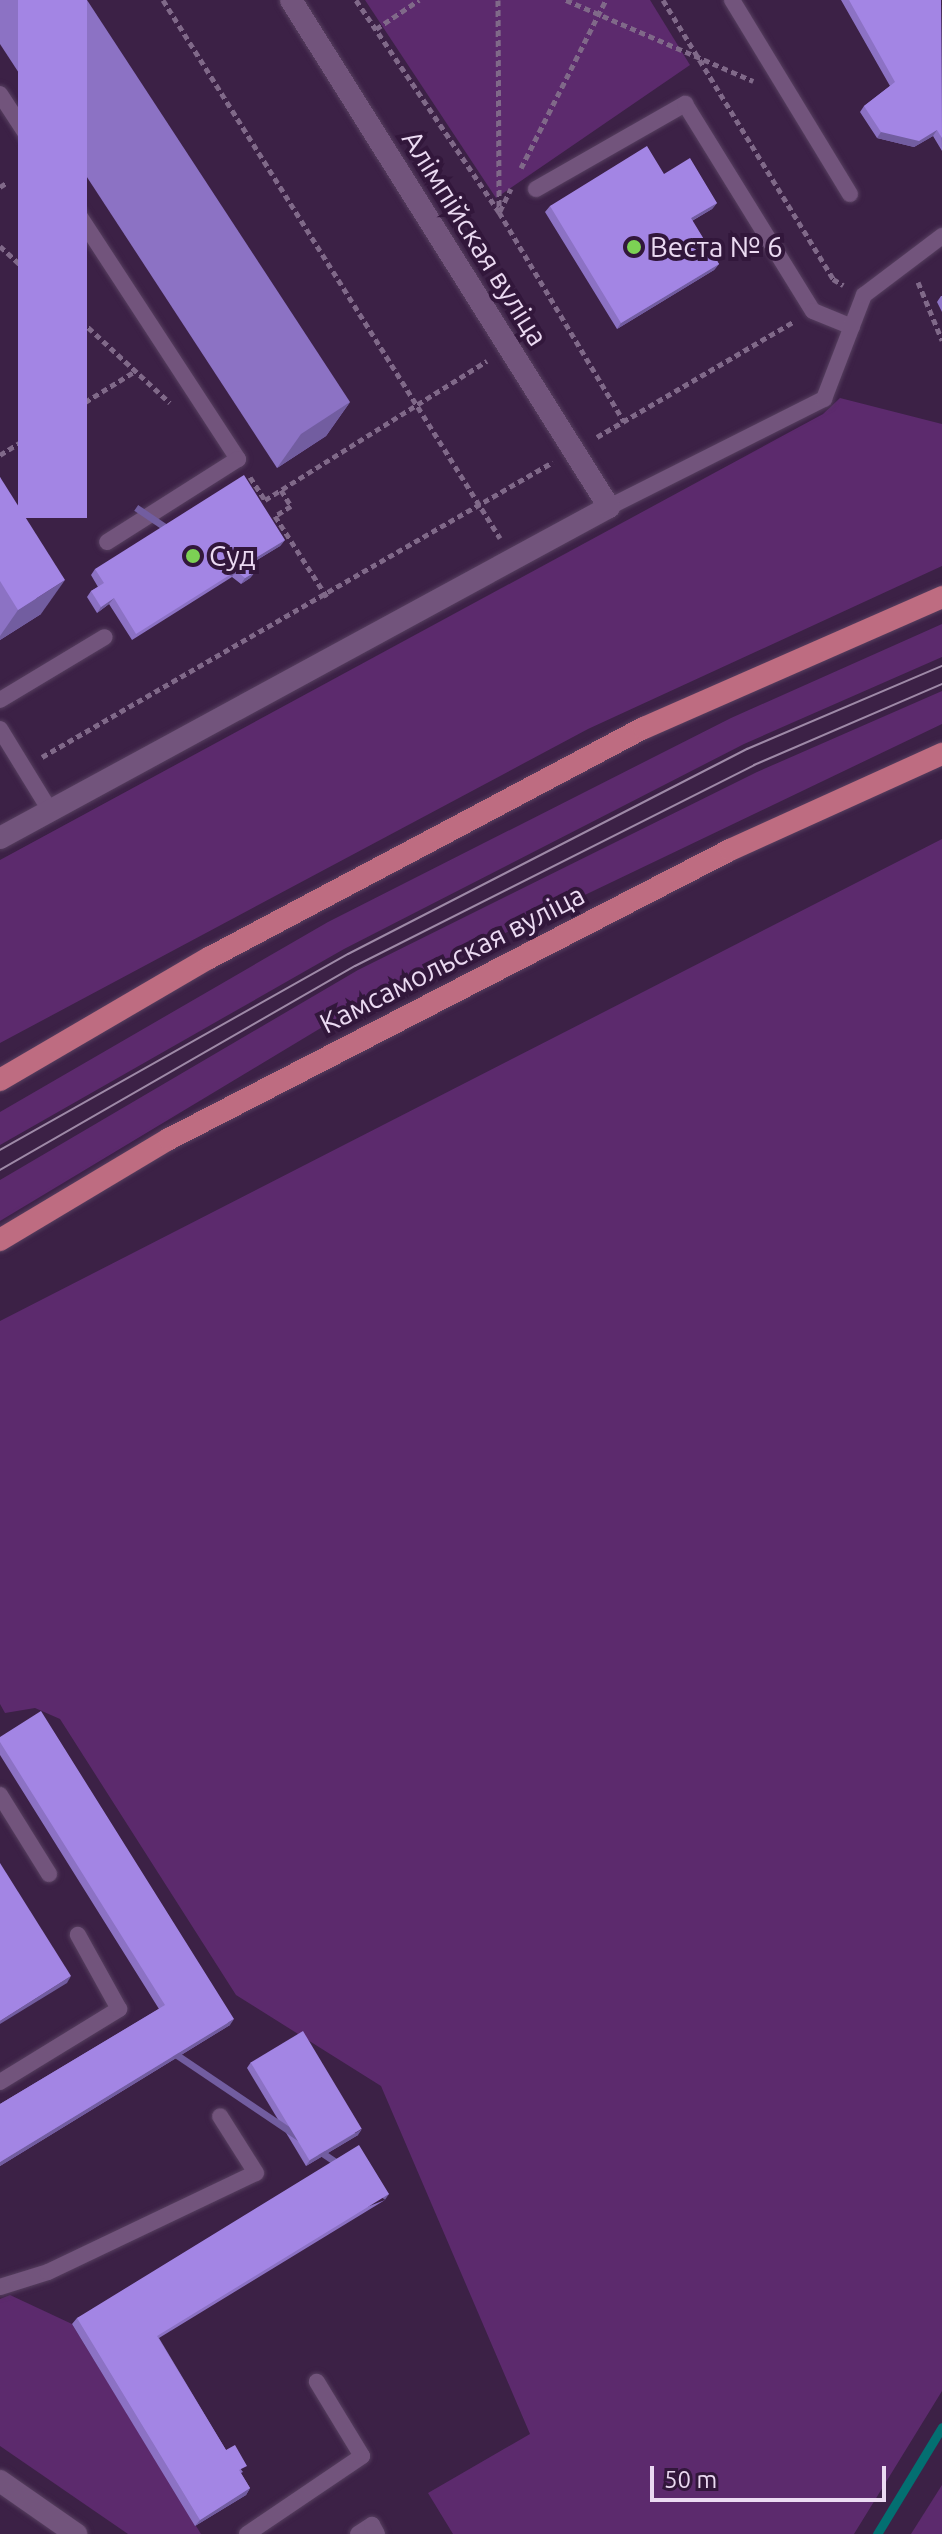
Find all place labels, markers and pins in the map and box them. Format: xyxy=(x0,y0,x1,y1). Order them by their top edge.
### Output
place label: Веста № 6 xyxy=(650,230,783,264)
marker: Веста № 6 xyxy=(625,238,643,256)
place label: Суд xyxy=(209,539,256,573)
marker: Суд xyxy=(184,547,202,565)

